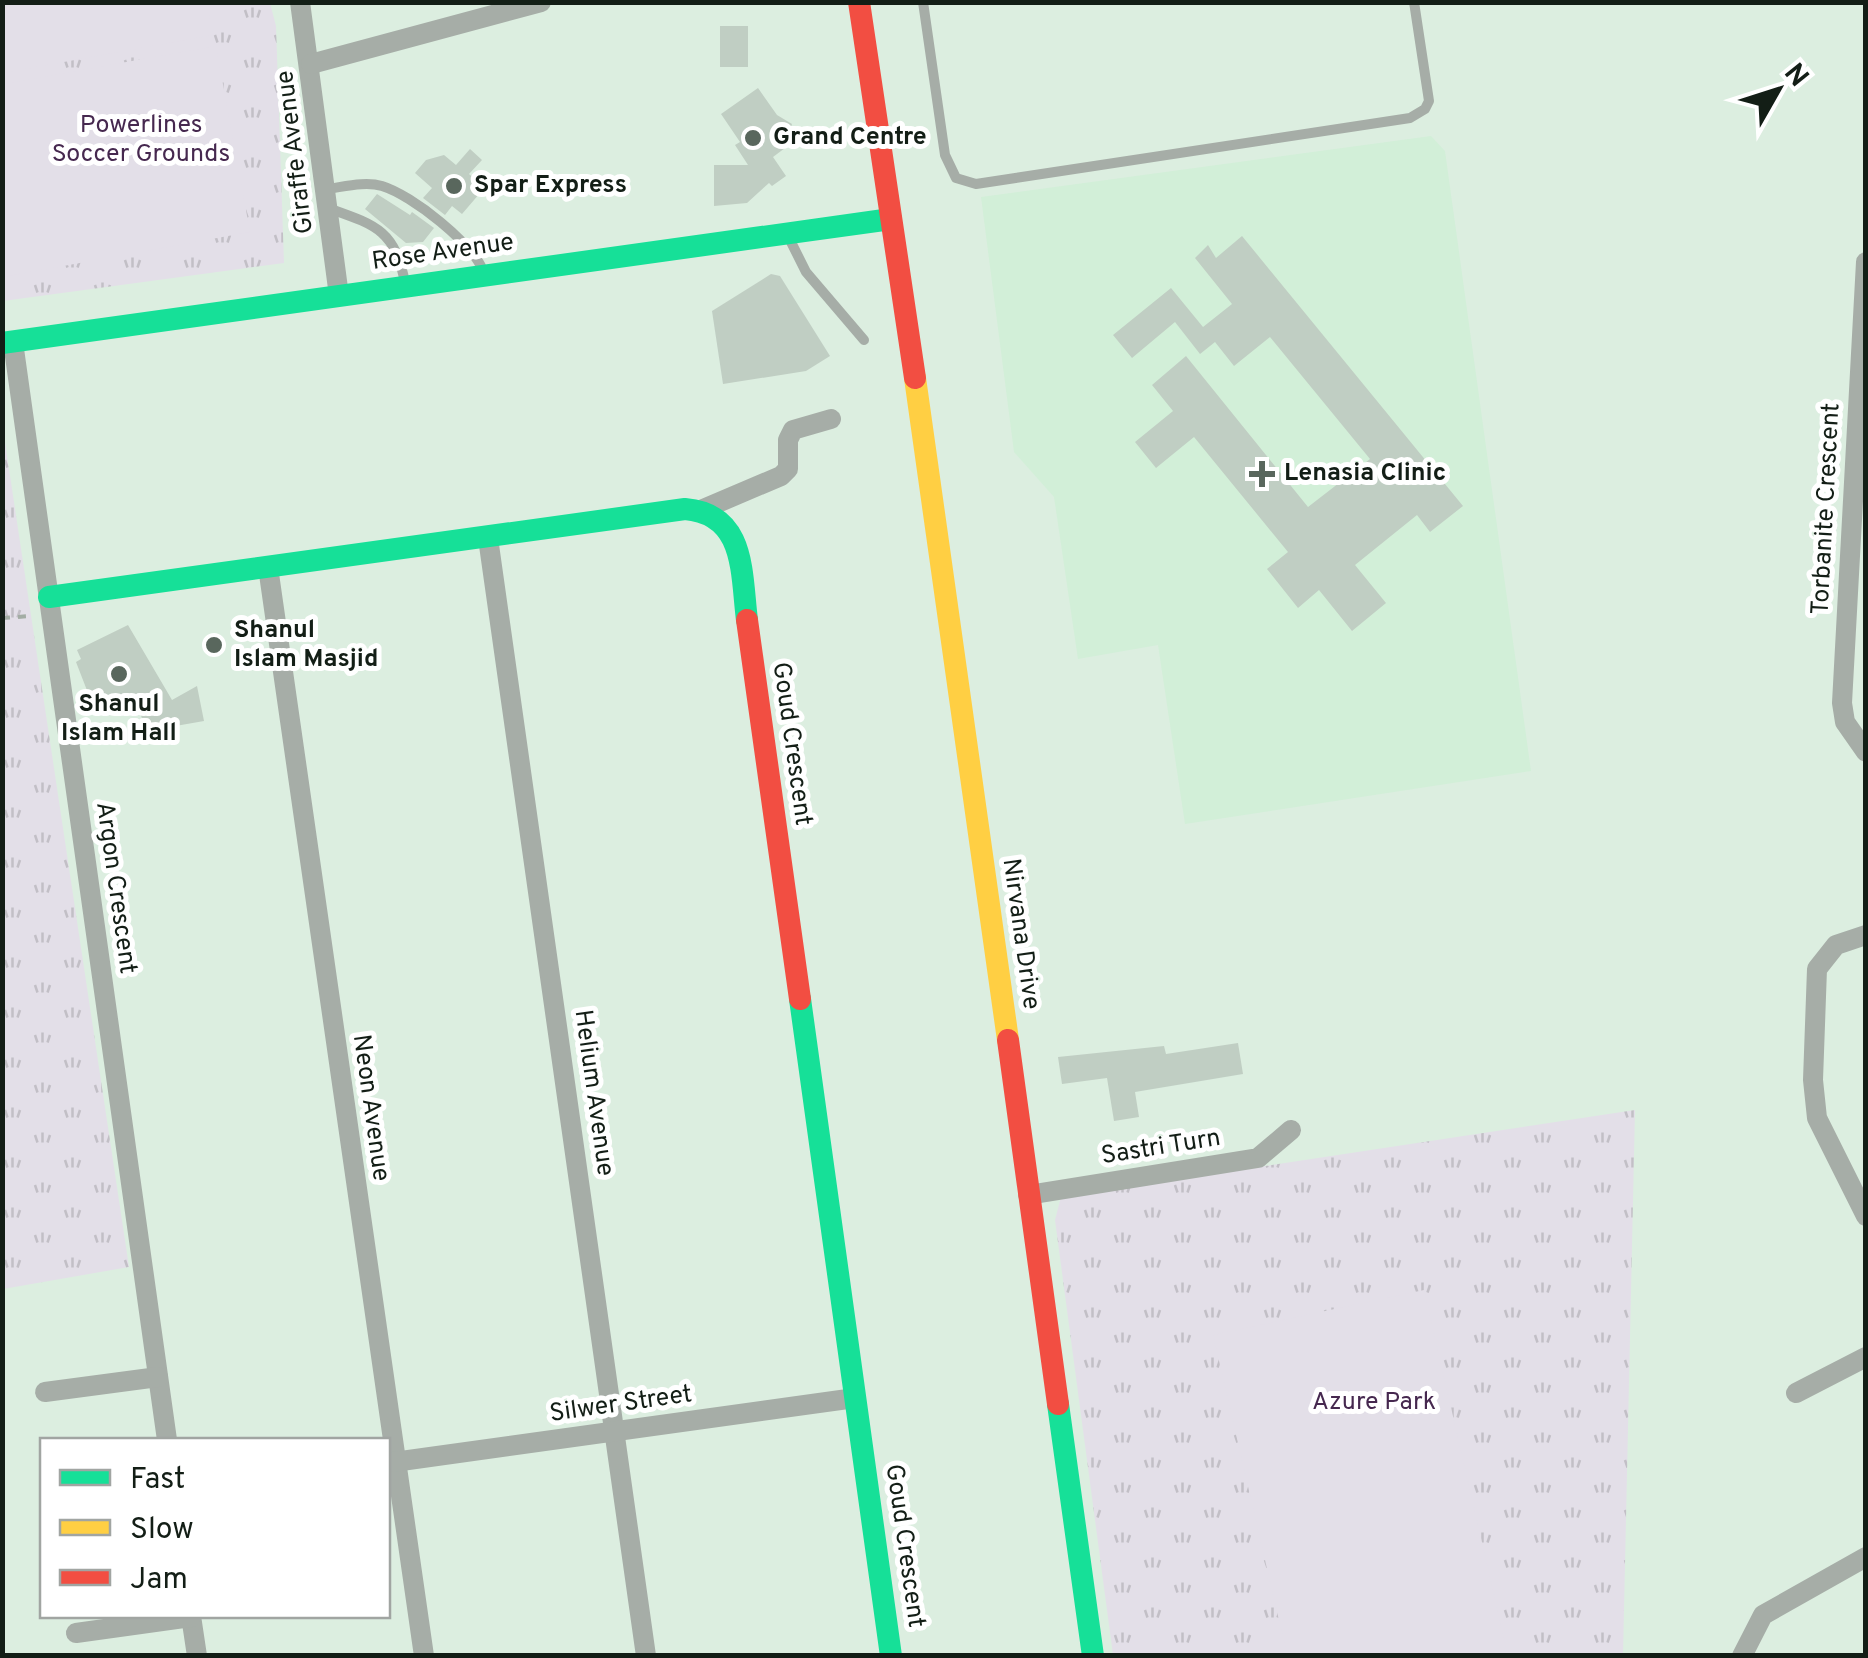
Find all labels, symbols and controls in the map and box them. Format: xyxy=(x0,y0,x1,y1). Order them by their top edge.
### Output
north arrow xyxy=(1728,40,1828,140)
text: N xyxy=(1775,57,1815,95)
street label: Giraffe Avenue xyxy=(270,68,322,236)
park label: Powerlines Soccer Grounds xyxy=(52,110,230,171)
place label: Grand Centre xyxy=(773,122,927,154)
marker: Grand Centre xyxy=(742,127,764,149)
place label: Spar Express xyxy=(474,170,627,202)
marker: Spar Express xyxy=(443,175,465,197)
street label: Rose Avenue xyxy=(370,227,516,279)
street label: Torbanite Crescent xyxy=(1805,402,1849,616)
place label: Lenasia Clinic xyxy=(1284,458,1446,490)
marker: Lenasia Clinic xyxy=(1249,461,1275,487)
place label: Shanul Islam Masjid xyxy=(234,615,378,676)
marker: Shanul Islam Masjid xyxy=(203,634,225,656)
street label: Goud Crescent xyxy=(764,660,818,828)
marker: Shanul Islam Hall xyxy=(108,663,130,685)
place label: Shanul Islam Hall xyxy=(61,689,177,750)
street label: Argon Crescent xyxy=(87,800,143,976)
street label: Nirvana Drive xyxy=(994,856,1046,1012)
street label: Helium Avenue xyxy=(565,1008,621,1178)
street label: Neon Avenue xyxy=(344,1032,396,1184)
street label: Sastri Turn xyxy=(1099,1123,1223,1173)
street label: Silwer Street xyxy=(548,1379,694,1431)
park label: Azure Park xyxy=(1312,1387,1436,1419)
legend xyxy=(40,1438,390,1618)
text: Fast xyxy=(130,1462,185,1499)
street label: Goud Crescent xyxy=(877,1462,931,1630)
text: Slow xyxy=(130,1512,194,1549)
text: Jam xyxy=(130,1562,188,1599)

